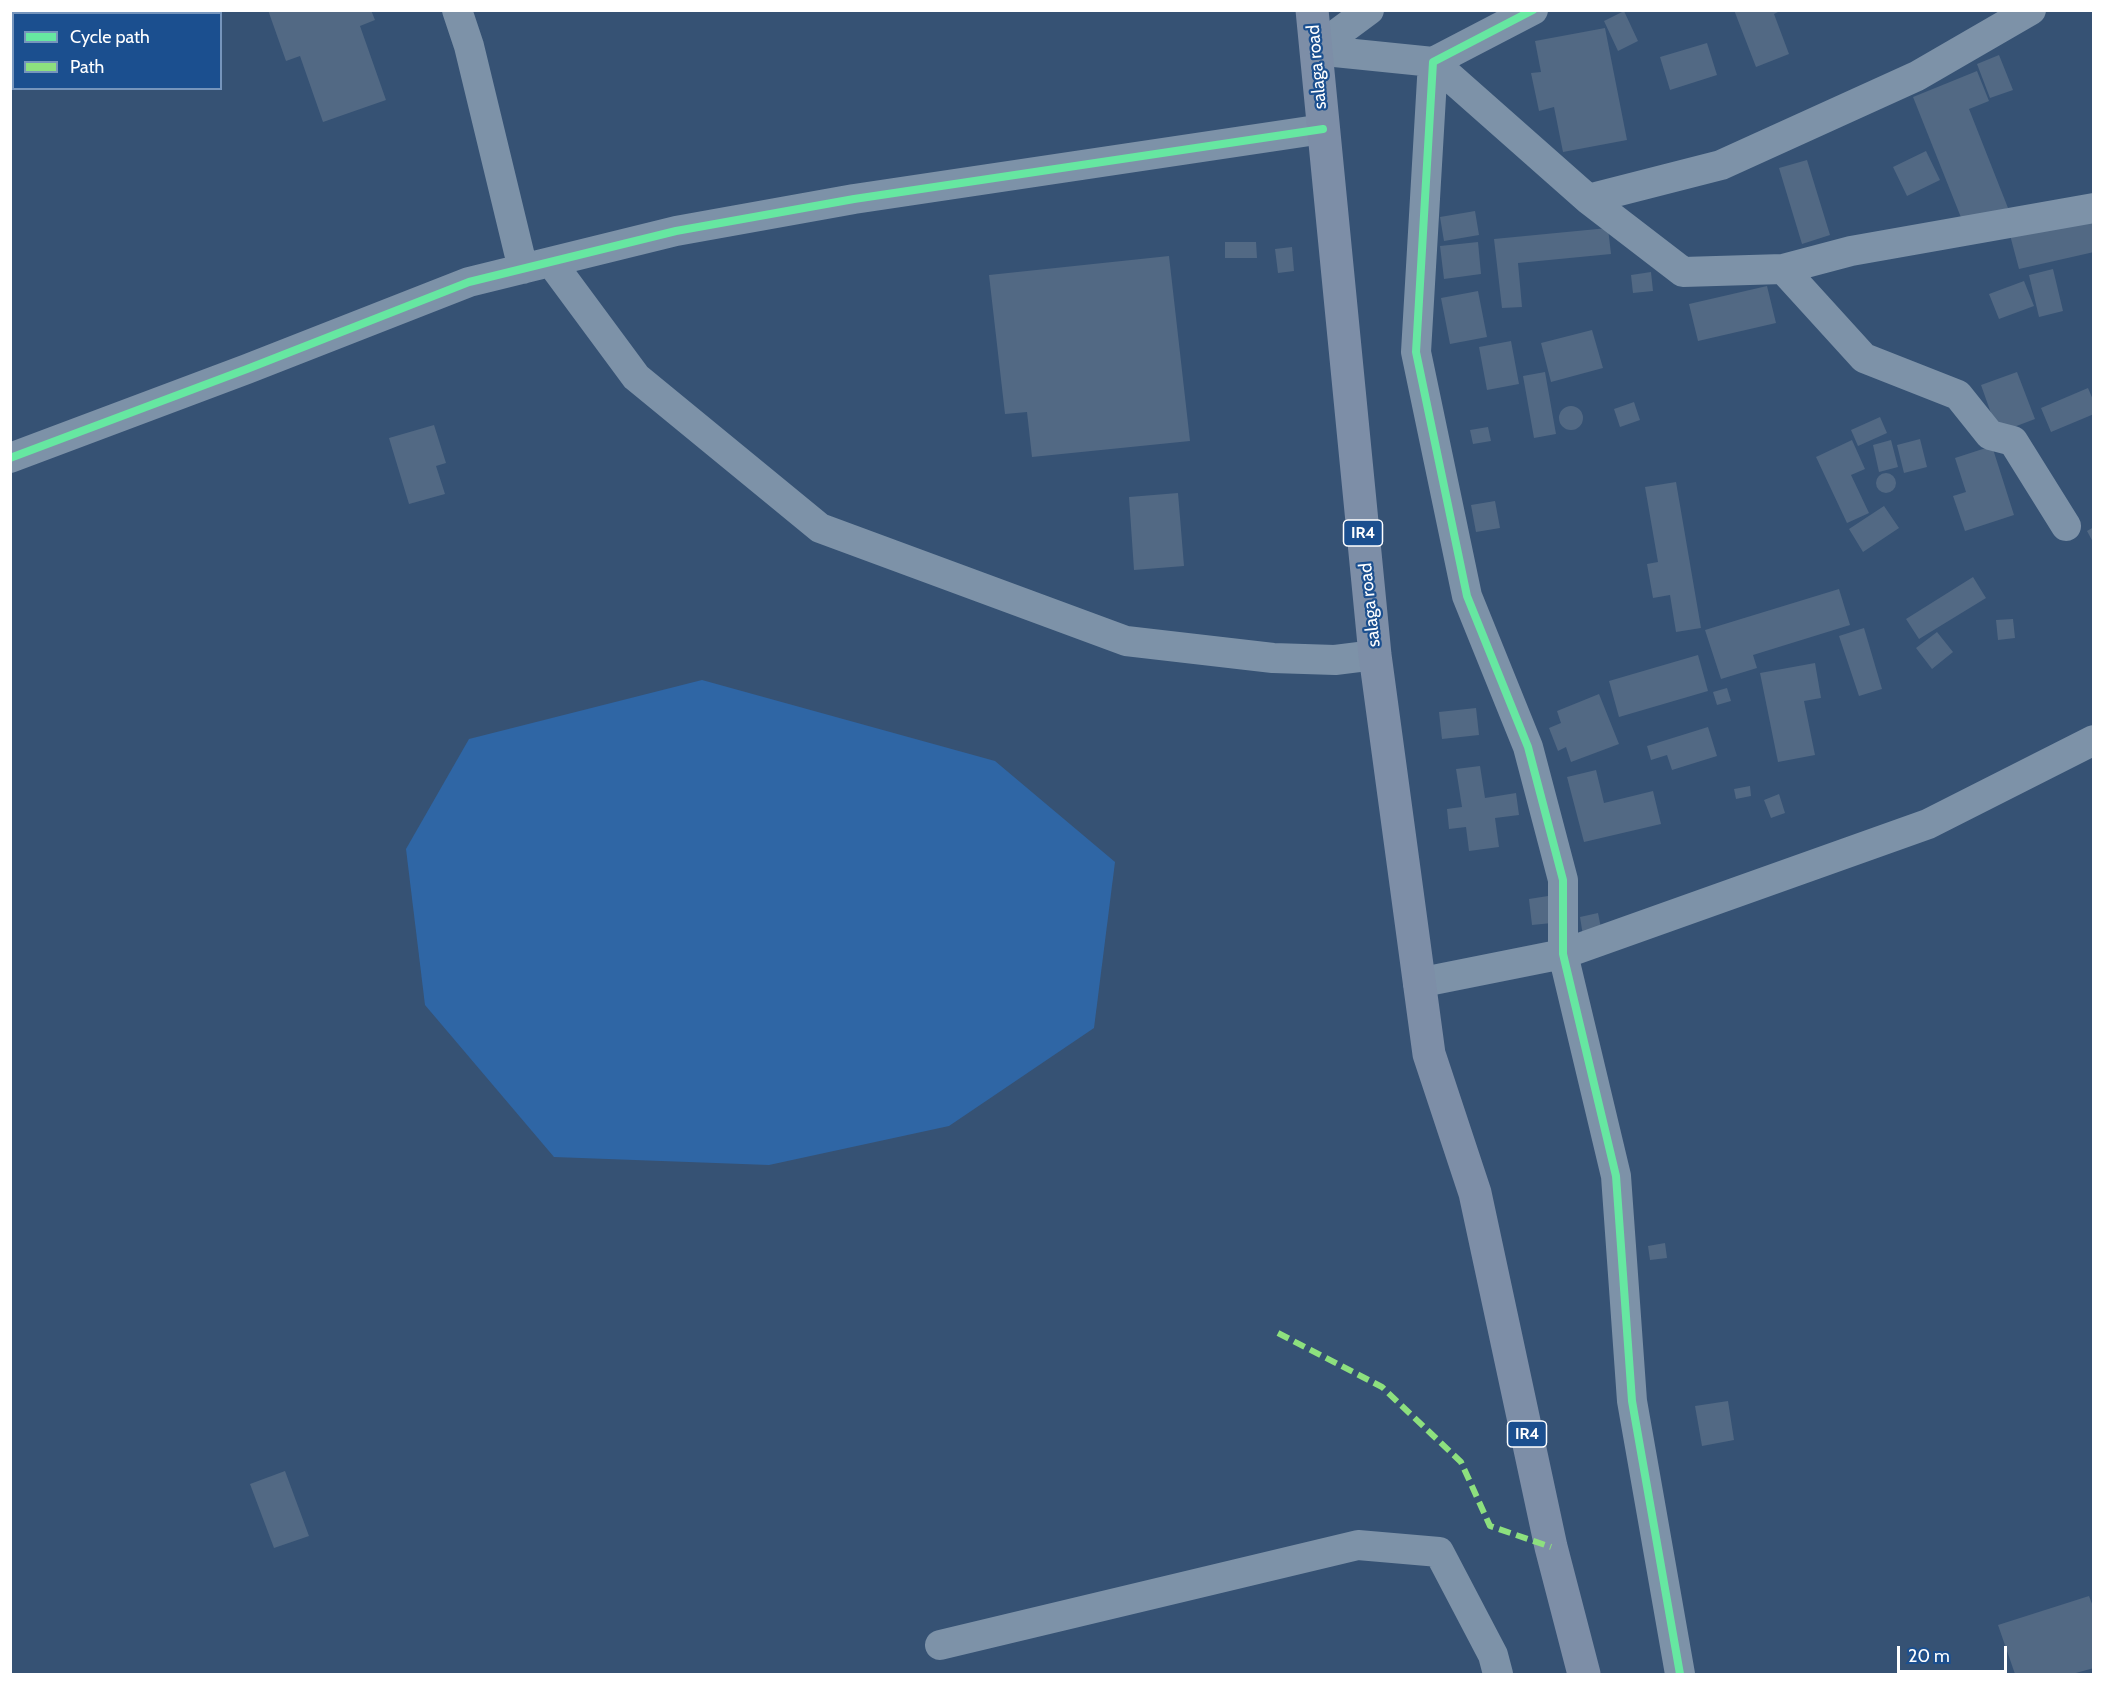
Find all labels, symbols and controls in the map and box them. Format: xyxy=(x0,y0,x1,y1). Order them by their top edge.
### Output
legend xyxy=(12,12,222,90)
street label: salaga road xyxy=(1303,24,1331,110)
text: Cycle path xyxy=(70,26,150,48)
text: Path xyxy=(70,56,104,78)
road number: IR4 xyxy=(1344,520,1382,546)
street label: salaga road xyxy=(1355,562,1385,648)
road number: IR4 xyxy=(1508,1421,1546,1447)
scale bar xyxy=(1900,1634,2010,1672)
text: 20 m xyxy=(1908,1645,1950,1667)

